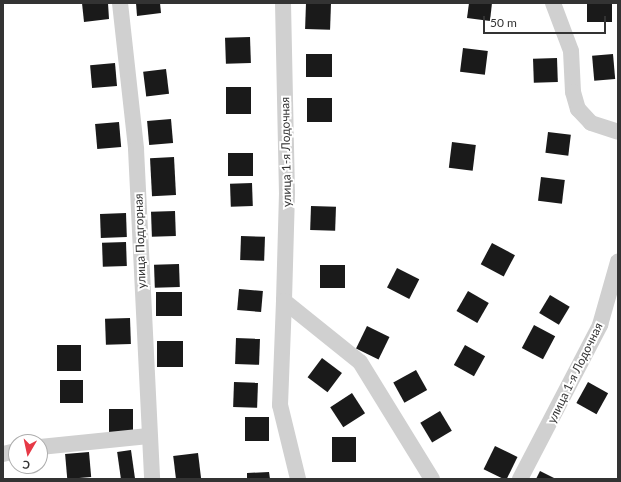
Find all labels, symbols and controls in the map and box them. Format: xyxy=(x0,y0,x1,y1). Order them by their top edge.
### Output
scale bar xyxy=(485,8,608,34)
text: 50 m xyxy=(490,15,517,30)
street label: улица 1-я Лодочная xyxy=(278,97,294,207)
street label: улица Подгорная xyxy=(131,193,149,289)
street label: улица 1-я Лодочная xyxy=(544,320,606,426)
north arrow xyxy=(8,434,48,474)
text: С xyxy=(22,458,31,472)

